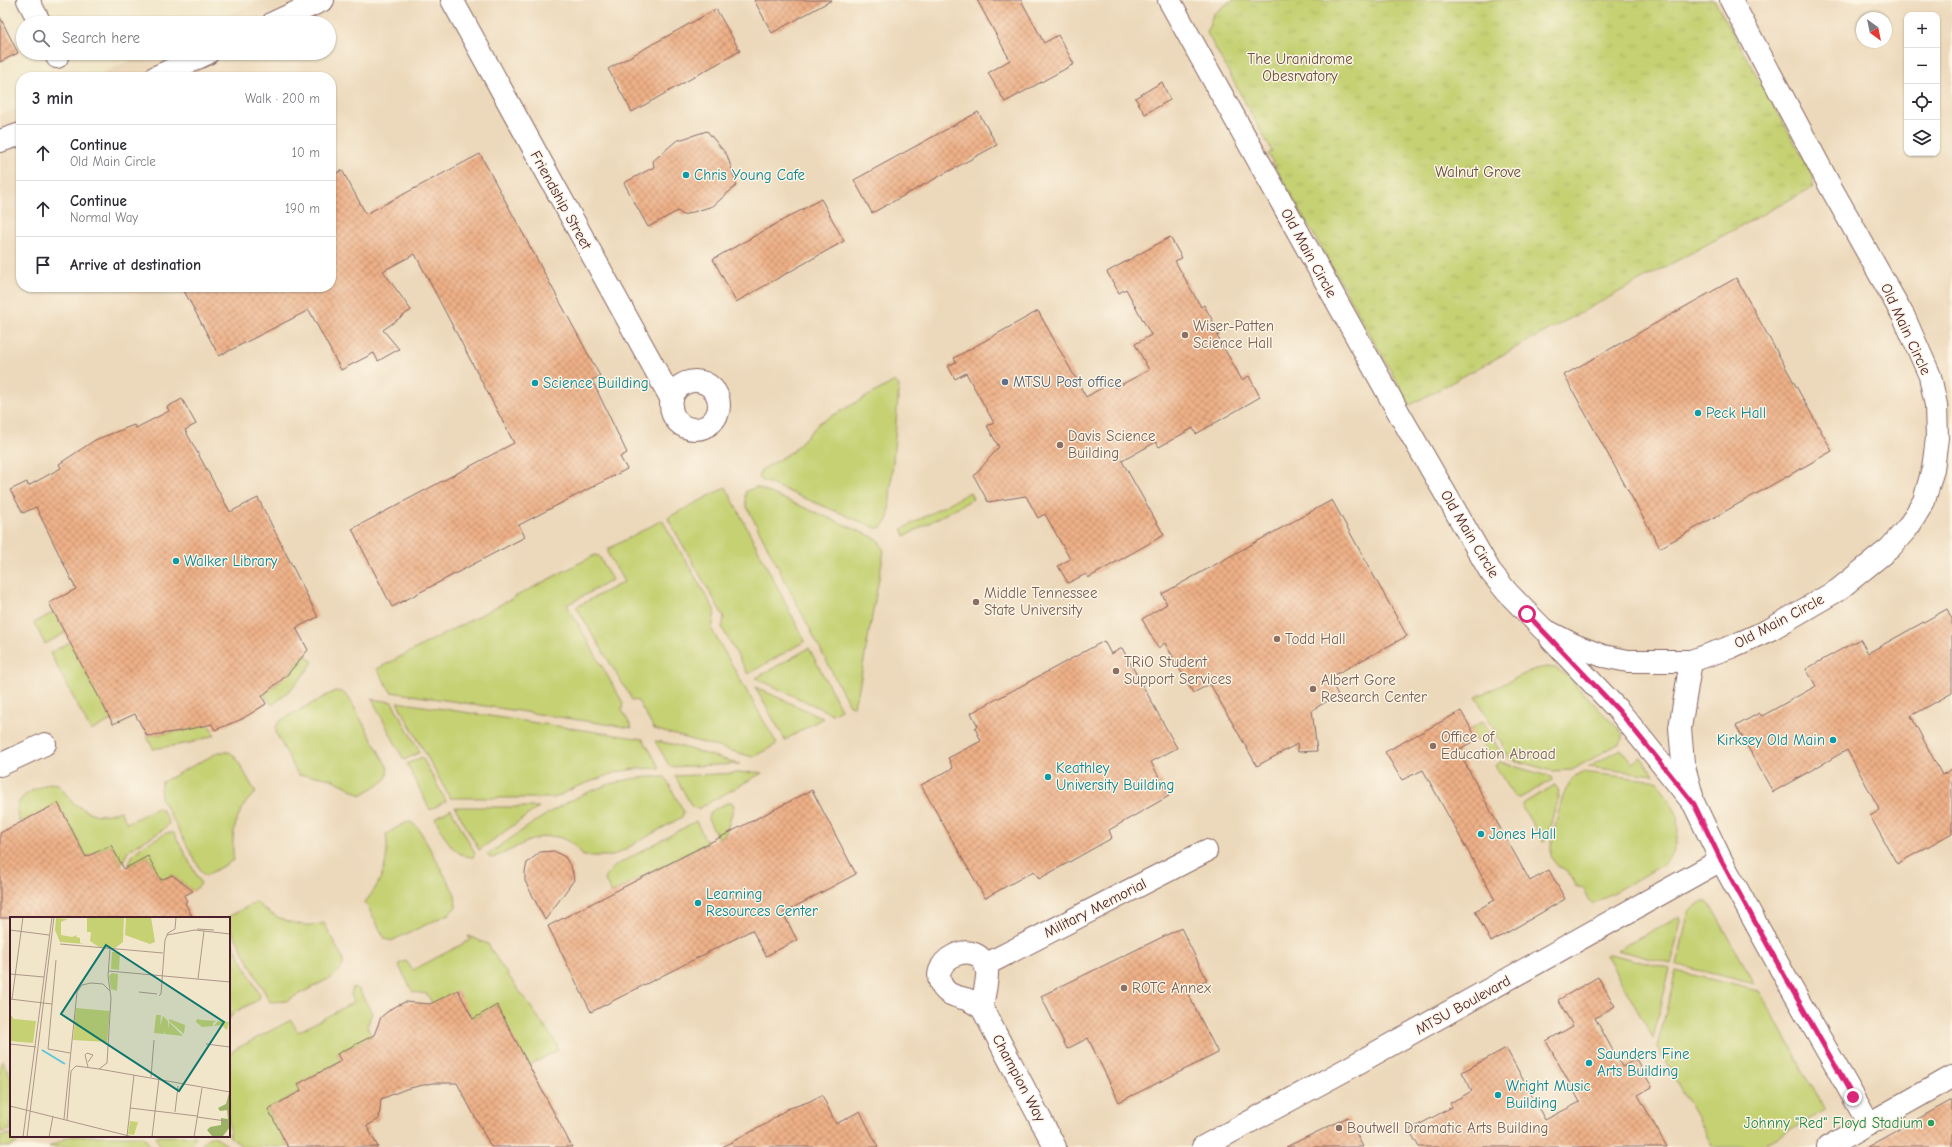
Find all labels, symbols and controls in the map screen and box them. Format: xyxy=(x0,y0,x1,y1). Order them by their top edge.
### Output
north arrow xyxy=(1856,12,1892,48)
map controls xyxy=(1904,12,1940,156)
button: + xyxy=(1904,12,1940,48)
search box xyxy=(16,16,336,60)
icon: search xyxy=(30,27,52,49)
text: Search here xyxy=(62,29,140,47)
button: − xyxy=(1904,48,1940,84)
park label: The Uranidrome Obesrvatory xyxy=(1247,50,1353,85)
button: locate xyxy=(1904,84,1940,120)
text: 3 min xyxy=(32,89,73,108)
text: Walk · 200 m xyxy=(245,91,320,106)
button: layers xyxy=(1904,120,1940,156)
text: Continue xyxy=(70,136,127,154)
icon: ahead xyxy=(32,142,54,164)
text: 10 m xyxy=(292,145,320,160)
street label: Friendship Street xyxy=(526,148,596,253)
text: Old Main Circle xyxy=(70,154,156,169)
park label: Walnut Grove xyxy=(1435,163,1521,181)
place label: Chris Young Cafe xyxy=(694,166,806,184)
marker: Chris Young Cafe xyxy=(681,170,691,180)
text: Continue xyxy=(70,192,127,210)
icon: ahead xyxy=(32,198,54,220)
text: 190 m xyxy=(285,201,320,216)
street label: Old Main Circle xyxy=(1277,205,1341,301)
text: Normal Way xyxy=(70,210,138,225)
icon: arrive xyxy=(32,254,54,276)
text: Arrive at destination xyxy=(70,256,201,274)
street label: Old Main Circle xyxy=(1877,280,1935,378)
place label: Wiser-Patten Science Hall xyxy=(1193,317,1274,352)
marker: Wiser-Patten Science Hall xyxy=(1180,330,1190,340)
place label: MTSU Post office xyxy=(1013,373,1122,391)
place label: Science Building xyxy=(543,374,649,392)
marker: MTSU Post office xyxy=(1000,377,1010,387)
marker: Science Building xyxy=(530,378,540,388)
place label: Peck Hall xyxy=(1706,404,1766,422)
marker: Peck Hall xyxy=(1693,408,1703,418)
place label: Davis Science Building xyxy=(1068,427,1156,462)
marker: Davis Science Building xyxy=(1055,440,1065,450)
street label: Old Main Circle xyxy=(1437,487,1503,582)
place label: Walker Library xyxy=(184,552,278,570)
marker: Walker Library xyxy=(171,556,181,566)
place label: Middle Tennessee State University xyxy=(984,584,1098,619)
street label: Old Main Circle xyxy=(1731,590,1827,652)
marker: Middle Tennessee State University xyxy=(971,597,981,607)
route start xyxy=(1518,605,1536,623)
place label: Todd Hall xyxy=(1285,630,1345,648)
marker: Todd Hall xyxy=(1272,634,1282,644)
place label: TRiO Student Support Services xyxy=(1124,653,1231,688)
marker: TRiO Student Support Services xyxy=(1111,666,1121,676)
place label: Albert Gore Research Center xyxy=(1321,671,1427,706)
marker: Albert Gore Research Center xyxy=(1308,684,1318,694)
place label: Office of Education Abroad xyxy=(1441,728,1556,763)
place label: Kirksey Old Main xyxy=(1717,731,1825,749)
marker: Kirksey Old Main xyxy=(1828,735,1838,745)
marker: Office of Education Abroad xyxy=(1428,741,1438,751)
place label: Keathley University Building xyxy=(1056,759,1174,794)
marker: Keathley University Building xyxy=(1043,772,1053,782)
place label: Jones Hall xyxy=(1489,825,1556,843)
marker: Jones Hall xyxy=(1476,829,1486,839)
street label: Military Memorial xyxy=(1041,874,1149,942)
place label: Learning Resources Center xyxy=(706,885,818,920)
marker: Learning Resources Center xyxy=(693,898,703,908)
inset map xyxy=(10,917,230,1137)
street label: MTSU Boulevard xyxy=(1412,971,1514,1039)
place label: ROTC Annex xyxy=(1132,979,1212,997)
marker: ROTC Annex xyxy=(1119,983,1129,993)
street label: Champion Way xyxy=(988,1031,1050,1125)
place label: Saunders Fine Arts Building xyxy=(1597,1045,1690,1080)
marker: Saunders Fine Arts Building xyxy=(1584,1058,1594,1068)
place label: Wright Music Building xyxy=(1506,1077,1591,1112)
route end xyxy=(1844,1088,1862,1106)
marker: Wright Music Building xyxy=(1493,1090,1503,1100)
place label: Johnny "Red" Floyd Stadium xyxy=(1744,1114,1923,1132)
marker: Johnny "Red" Floyd Stadium xyxy=(1926,1118,1936,1128)
place label: Boutwell Dramatic Arts Building xyxy=(1347,1119,1548,1137)
marker: Boutwell Dramatic Arts Building xyxy=(1334,1123,1344,1133)

